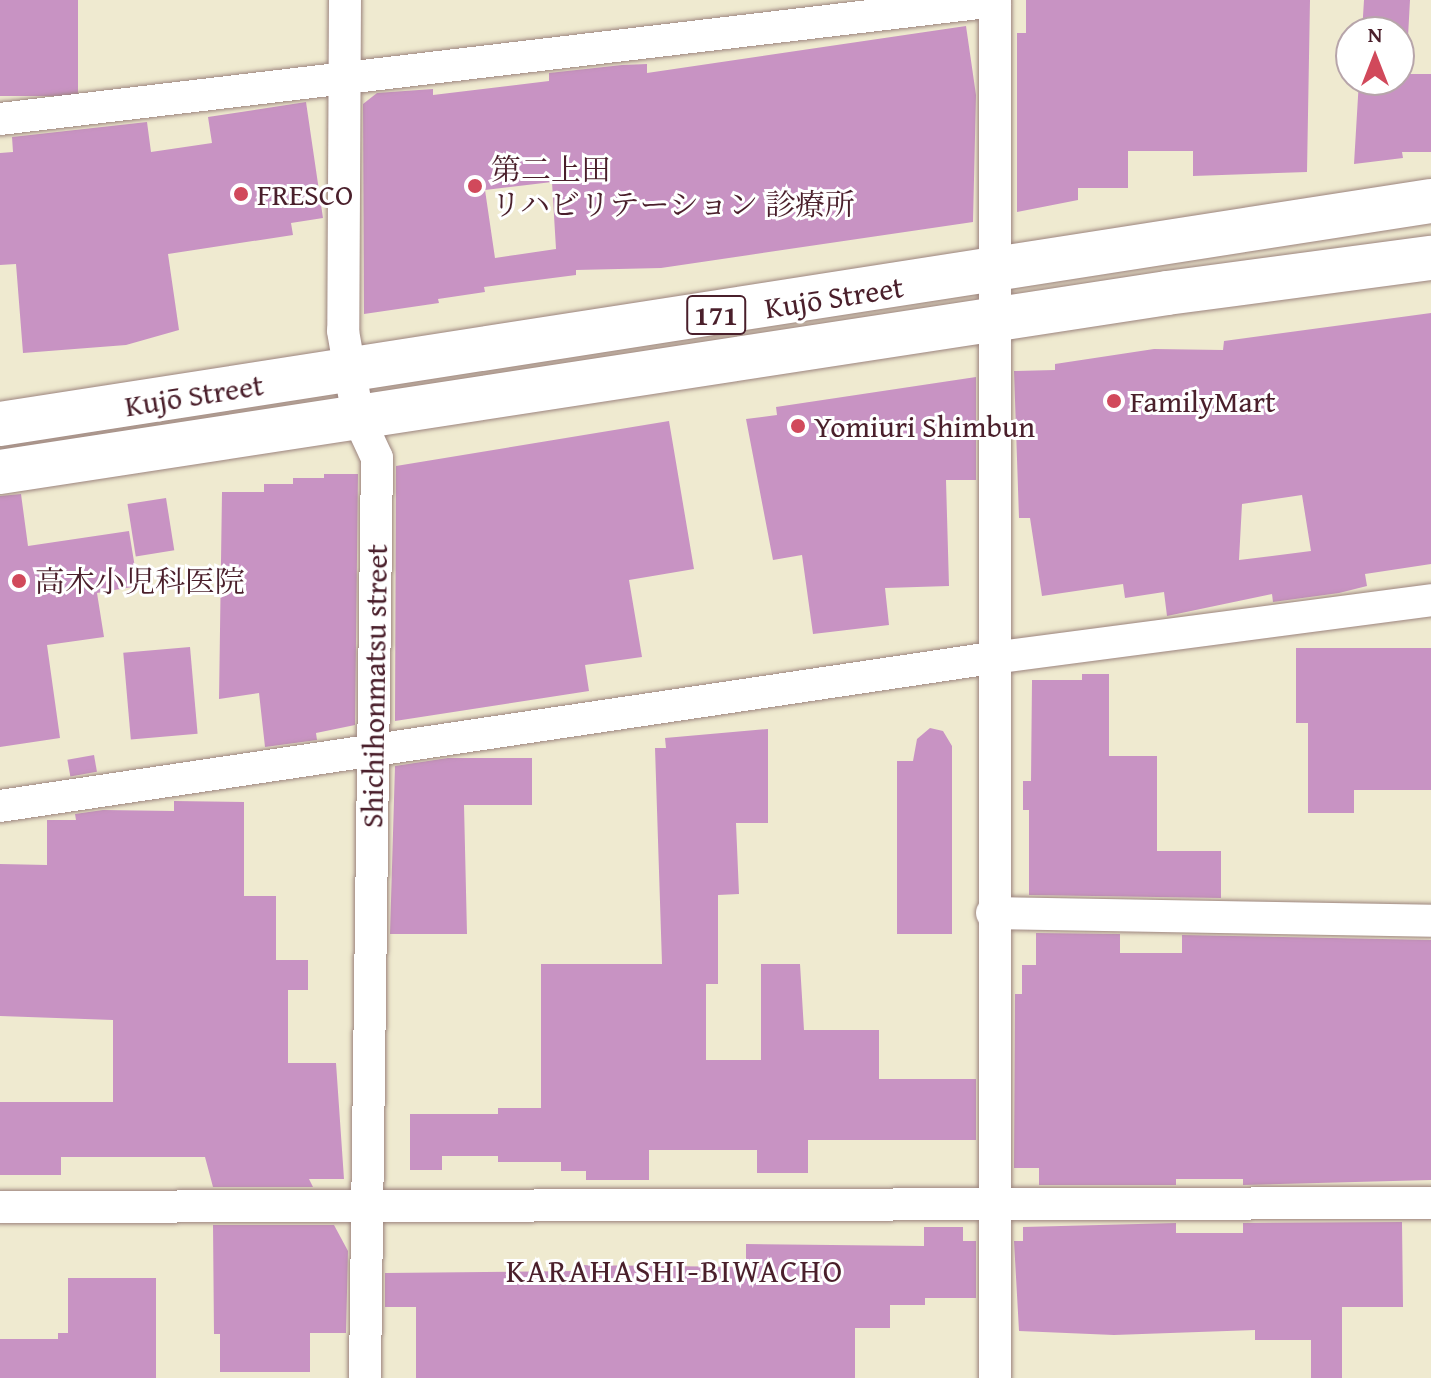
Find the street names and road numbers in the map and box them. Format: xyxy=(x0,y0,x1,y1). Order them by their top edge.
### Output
street label: Kujō Street xyxy=(762,268,906,326)
road number: 171 xyxy=(686,291,746,339)
street label: Kujō Street xyxy=(122,366,266,424)
street label: Shichihonmatsu street xyxy=(354,544,394,828)

